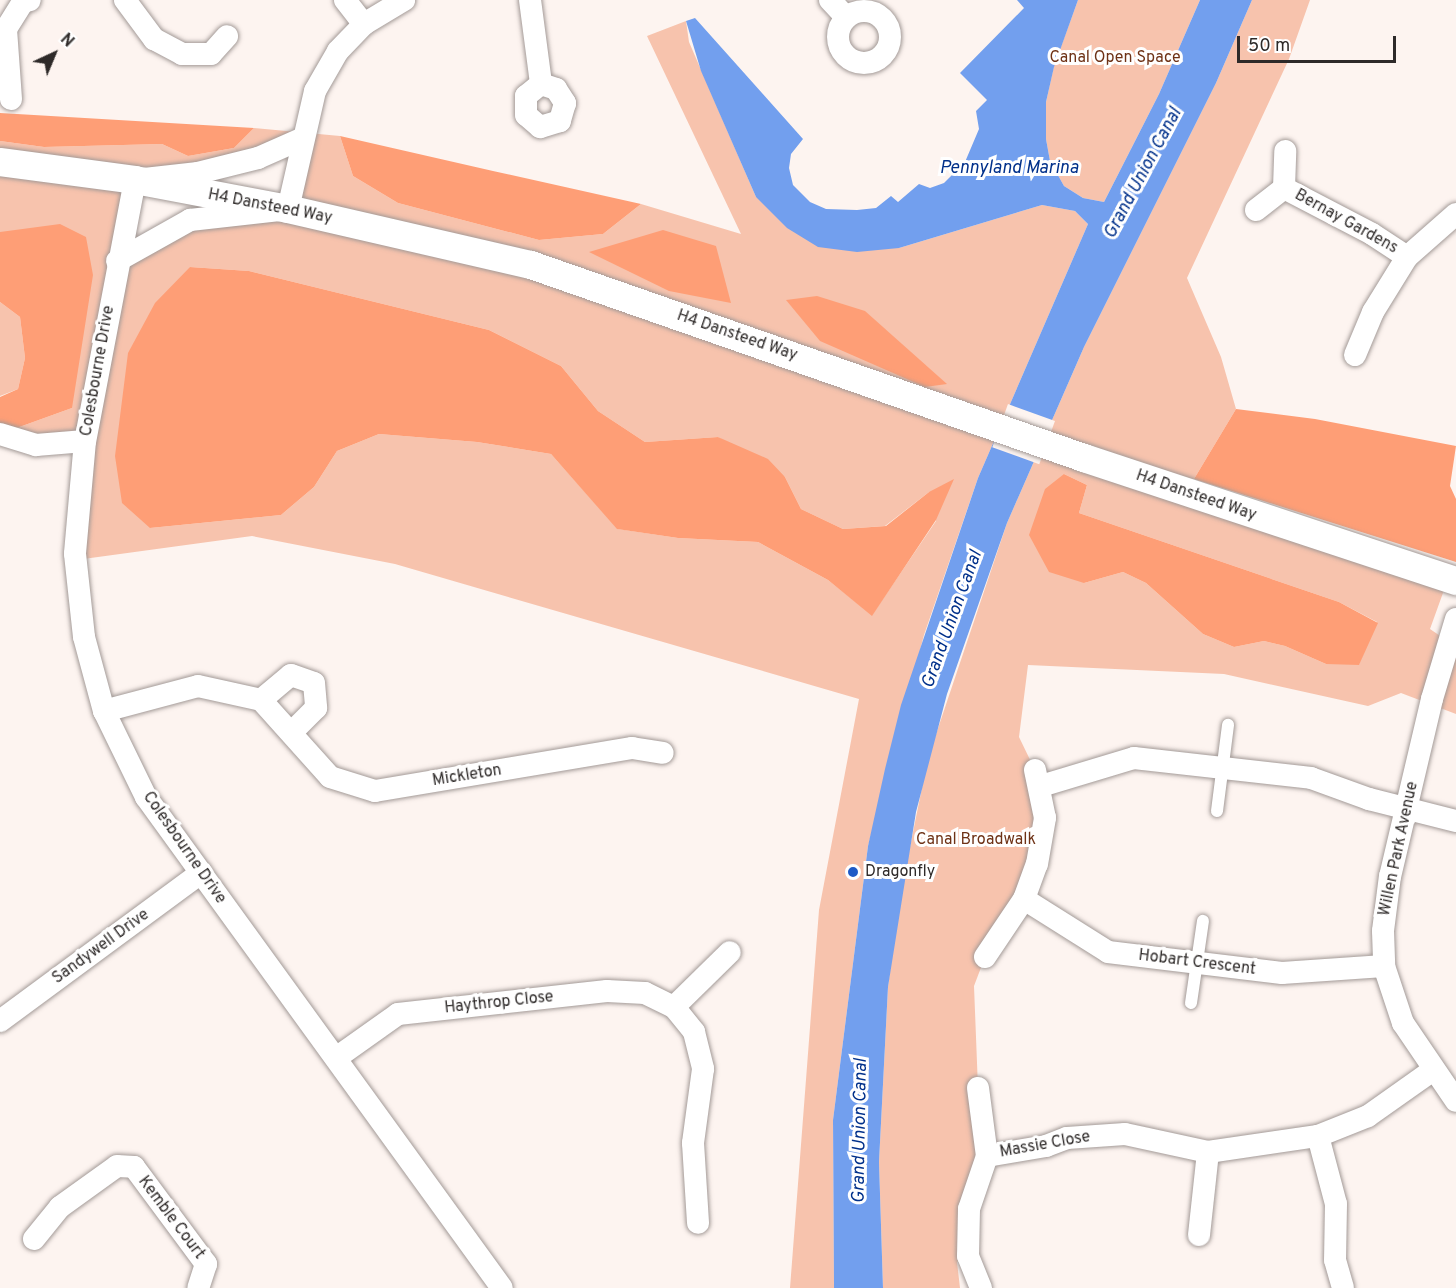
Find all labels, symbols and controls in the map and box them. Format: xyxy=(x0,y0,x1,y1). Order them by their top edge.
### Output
north arrow xyxy=(24,24,84,84)
scale bar xyxy=(1240,24,1399,62)
text: N xyxy=(55,30,78,52)
text: 50 m xyxy=(1248,35,1290,58)
park label: Canal Open Space xyxy=(1049,48,1181,68)
water label: Grand Union Canal xyxy=(1100,105,1188,243)
water label: Pennyland Marina xyxy=(940,158,1078,180)
street label: H4 Dansteed Way xyxy=(206,186,334,228)
street label: Bernay Gardens xyxy=(1291,186,1401,258)
street label: Colesbourne Drive xyxy=(77,304,119,438)
street label: H4 Dansteed Way xyxy=(674,306,800,366)
street label: H4 Dansteed Way xyxy=(1133,466,1259,526)
water label: Grand Union Canal xyxy=(918,548,988,692)
street label: Mickleton xyxy=(431,761,503,791)
street label: Willen Park Avenue xyxy=(1375,780,1423,918)
street label: Colesbourne Drive xyxy=(138,788,230,908)
park label: Canal Broadwalk xyxy=(916,830,1036,850)
place label: Dragonfly xyxy=(865,862,935,882)
marker: Dragonfly xyxy=(846,865,860,879)
street label: Sandywell Drive xyxy=(49,905,153,989)
street label: Hobart Crescent xyxy=(1137,946,1257,980)
street label: Haythrop Close xyxy=(444,988,554,1018)
water label: Grand Union Canal xyxy=(849,1058,873,1204)
street label: Massie Close xyxy=(998,1128,1092,1162)
street label: Kemble Court xyxy=(134,1173,208,1263)

